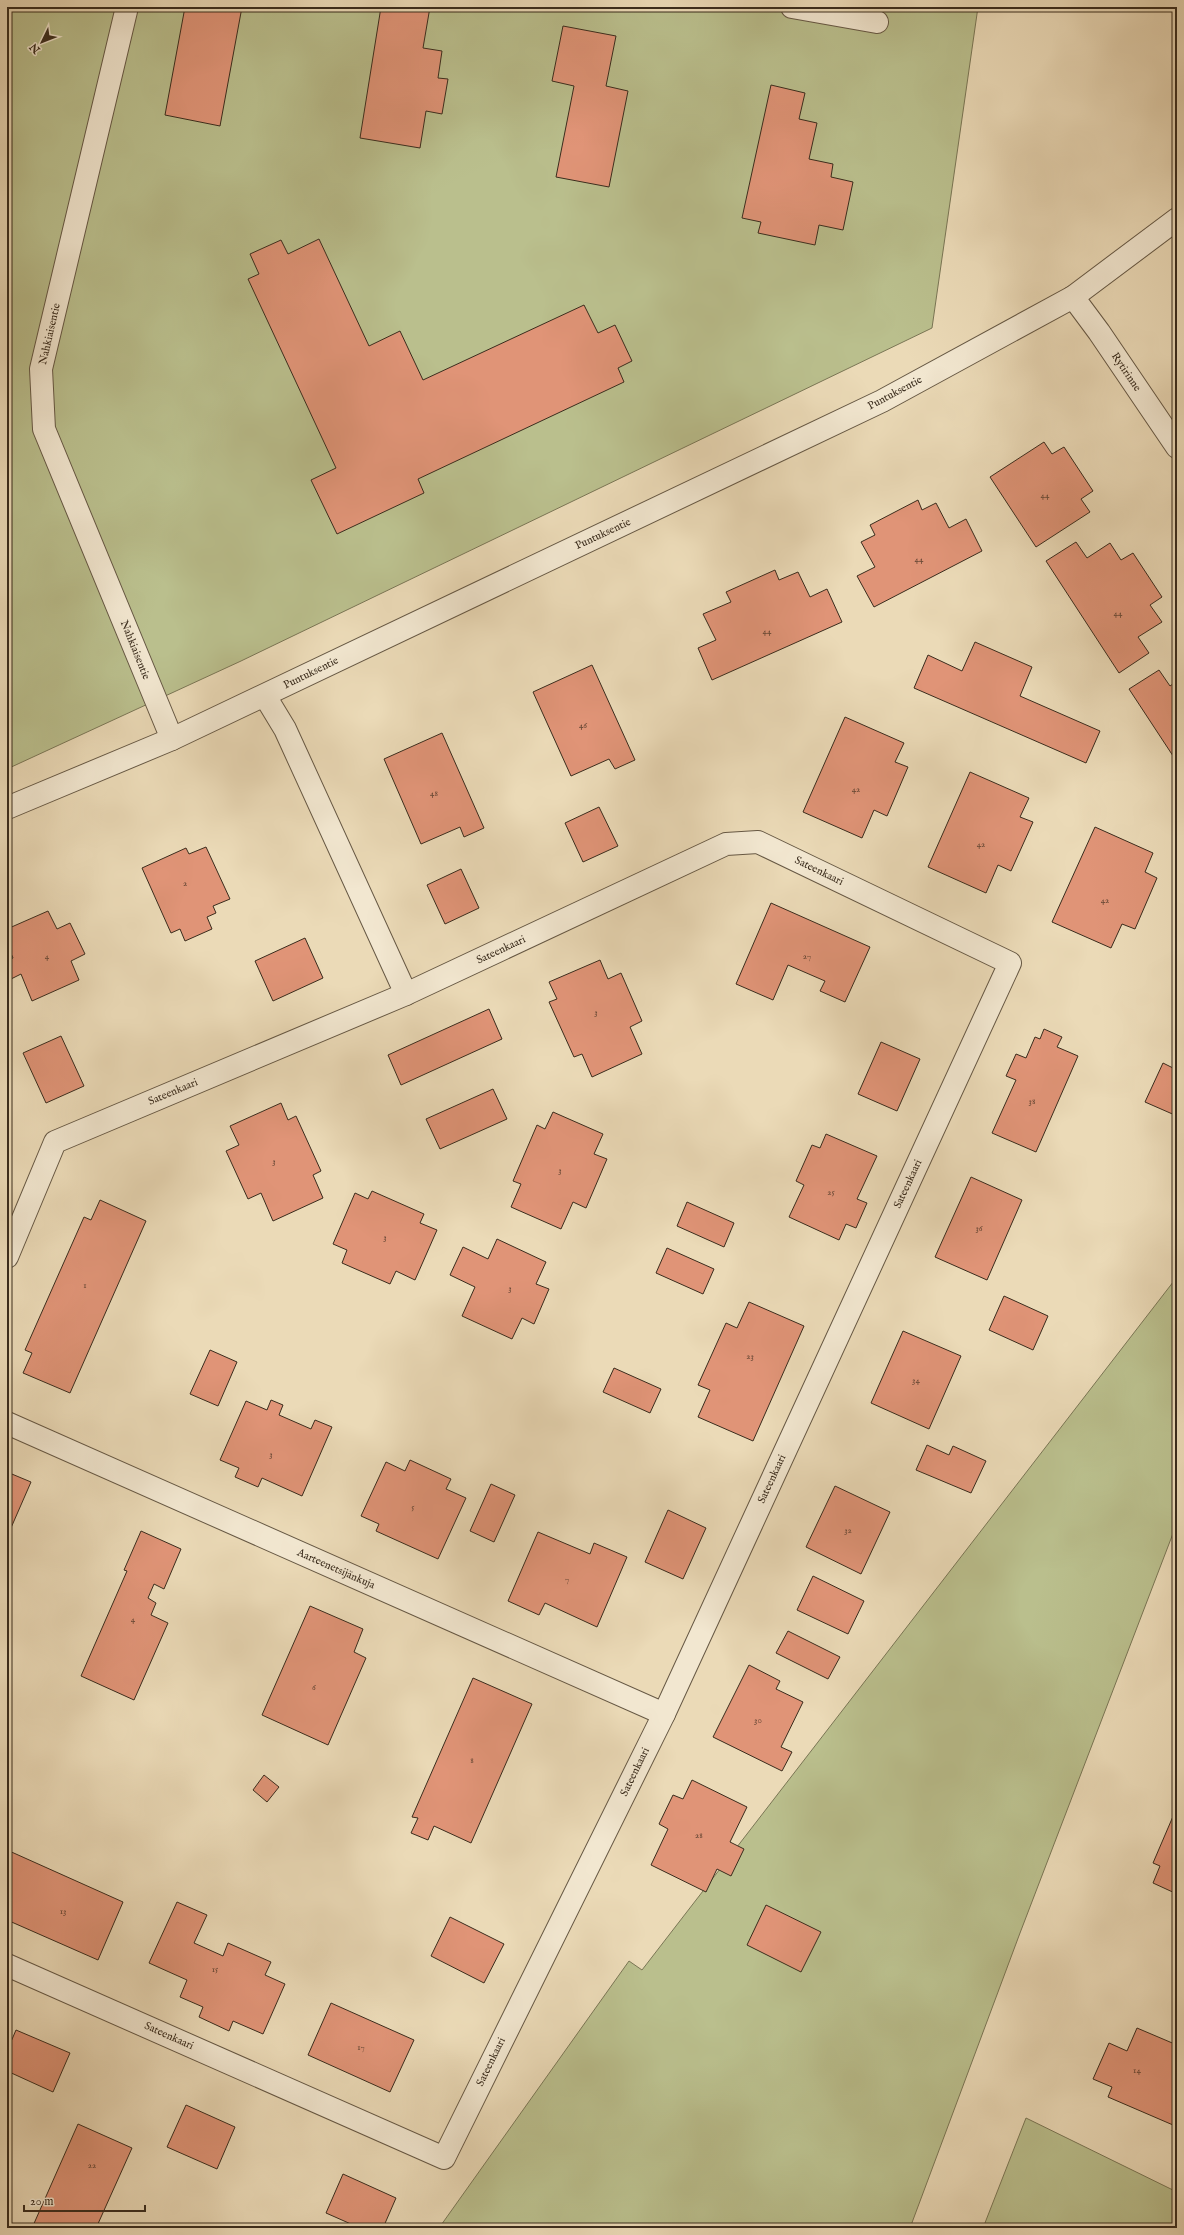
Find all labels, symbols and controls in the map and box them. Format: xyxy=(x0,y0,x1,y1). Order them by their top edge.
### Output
north arrow xyxy=(22,22,62,62)
text: N xyxy=(27,40,44,57)
street label: Nahkiaisentie xyxy=(36,302,64,366)
street label: Rytirinne xyxy=(1108,350,1144,394)
street label: Puntuksentie xyxy=(865,373,925,413)
house number: 44 xyxy=(1041,490,1050,501)
street label: Puntuksentie xyxy=(573,515,633,553)
house number: 44 xyxy=(915,554,924,565)
house number: 44 xyxy=(1114,608,1123,619)
street label: Nahkiaisentie xyxy=(117,618,153,682)
house number: 44 xyxy=(763,626,772,637)
street label: Puntuksentie xyxy=(281,654,341,692)
house number: 46 xyxy=(579,720,587,731)
house number: 42 xyxy=(852,784,860,795)
house number: 48 xyxy=(430,788,438,799)
house number: 42 xyxy=(977,839,985,850)
street label: Sateenkaari xyxy=(792,853,846,889)
house number: 2 xyxy=(183,878,187,889)
house number: 42 xyxy=(1101,895,1109,906)
street label: Sateenkaari xyxy=(474,933,528,967)
house number: 4 xyxy=(45,951,50,962)
house number: 27 xyxy=(803,951,811,962)
house number: 3 xyxy=(594,1007,598,1018)
street label: Sateenkaari xyxy=(146,1075,200,1109)
house number: 38 xyxy=(1029,1096,1036,1107)
house number: 3 xyxy=(272,1156,276,1167)
street label: Sateenkaari xyxy=(891,1157,925,1211)
house number: 3 xyxy=(558,1165,562,1176)
house number: 25 xyxy=(827,1187,835,1198)
house number: 36 xyxy=(975,1223,983,1234)
house number: 3 xyxy=(383,1232,387,1243)
house number: 1 xyxy=(83,1280,87,1291)
house number: 3 xyxy=(508,1283,512,1294)
house number: 23 xyxy=(746,1351,754,1362)
house number: 34 xyxy=(912,1375,920,1386)
house number: 3 xyxy=(269,1449,273,1460)
street label: Sateenkaari xyxy=(755,1452,789,1506)
house number: 5 xyxy=(411,1502,415,1513)
house number: 32 xyxy=(844,1525,852,1536)
street label: Aarteenetsijänkuja xyxy=(294,1545,377,1593)
house number: 7 xyxy=(565,1574,569,1585)
house number: 4 xyxy=(131,1614,136,1625)
house number: 6 xyxy=(312,1682,316,1693)
house number: 30 xyxy=(754,1715,762,1726)
street label: Sateenkaari xyxy=(617,1745,653,1799)
house number: 8 xyxy=(470,1755,474,1766)
house number: 28 xyxy=(695,1830,703,1841)
house number: 13 xyxy=(60,1906,66,1917)
house number: 15 xyxy=(212,1964,219,1975)
street label: Sateenkaari xyxy=(142,2019,196,2053)
street label: Sateenkaari xyxy=(473,2035,509,2089)
house number: 17 xyxy=(357,2042,365,2053)
house number: 14 xyxy=(1133,2065,1141,2076)
house number: 22 xyxy=(88,2160,96,2171)
scale bar xyxy=(24,2187,145,2213)
text: 20 m xyxy=(30,2194,53,2209)

